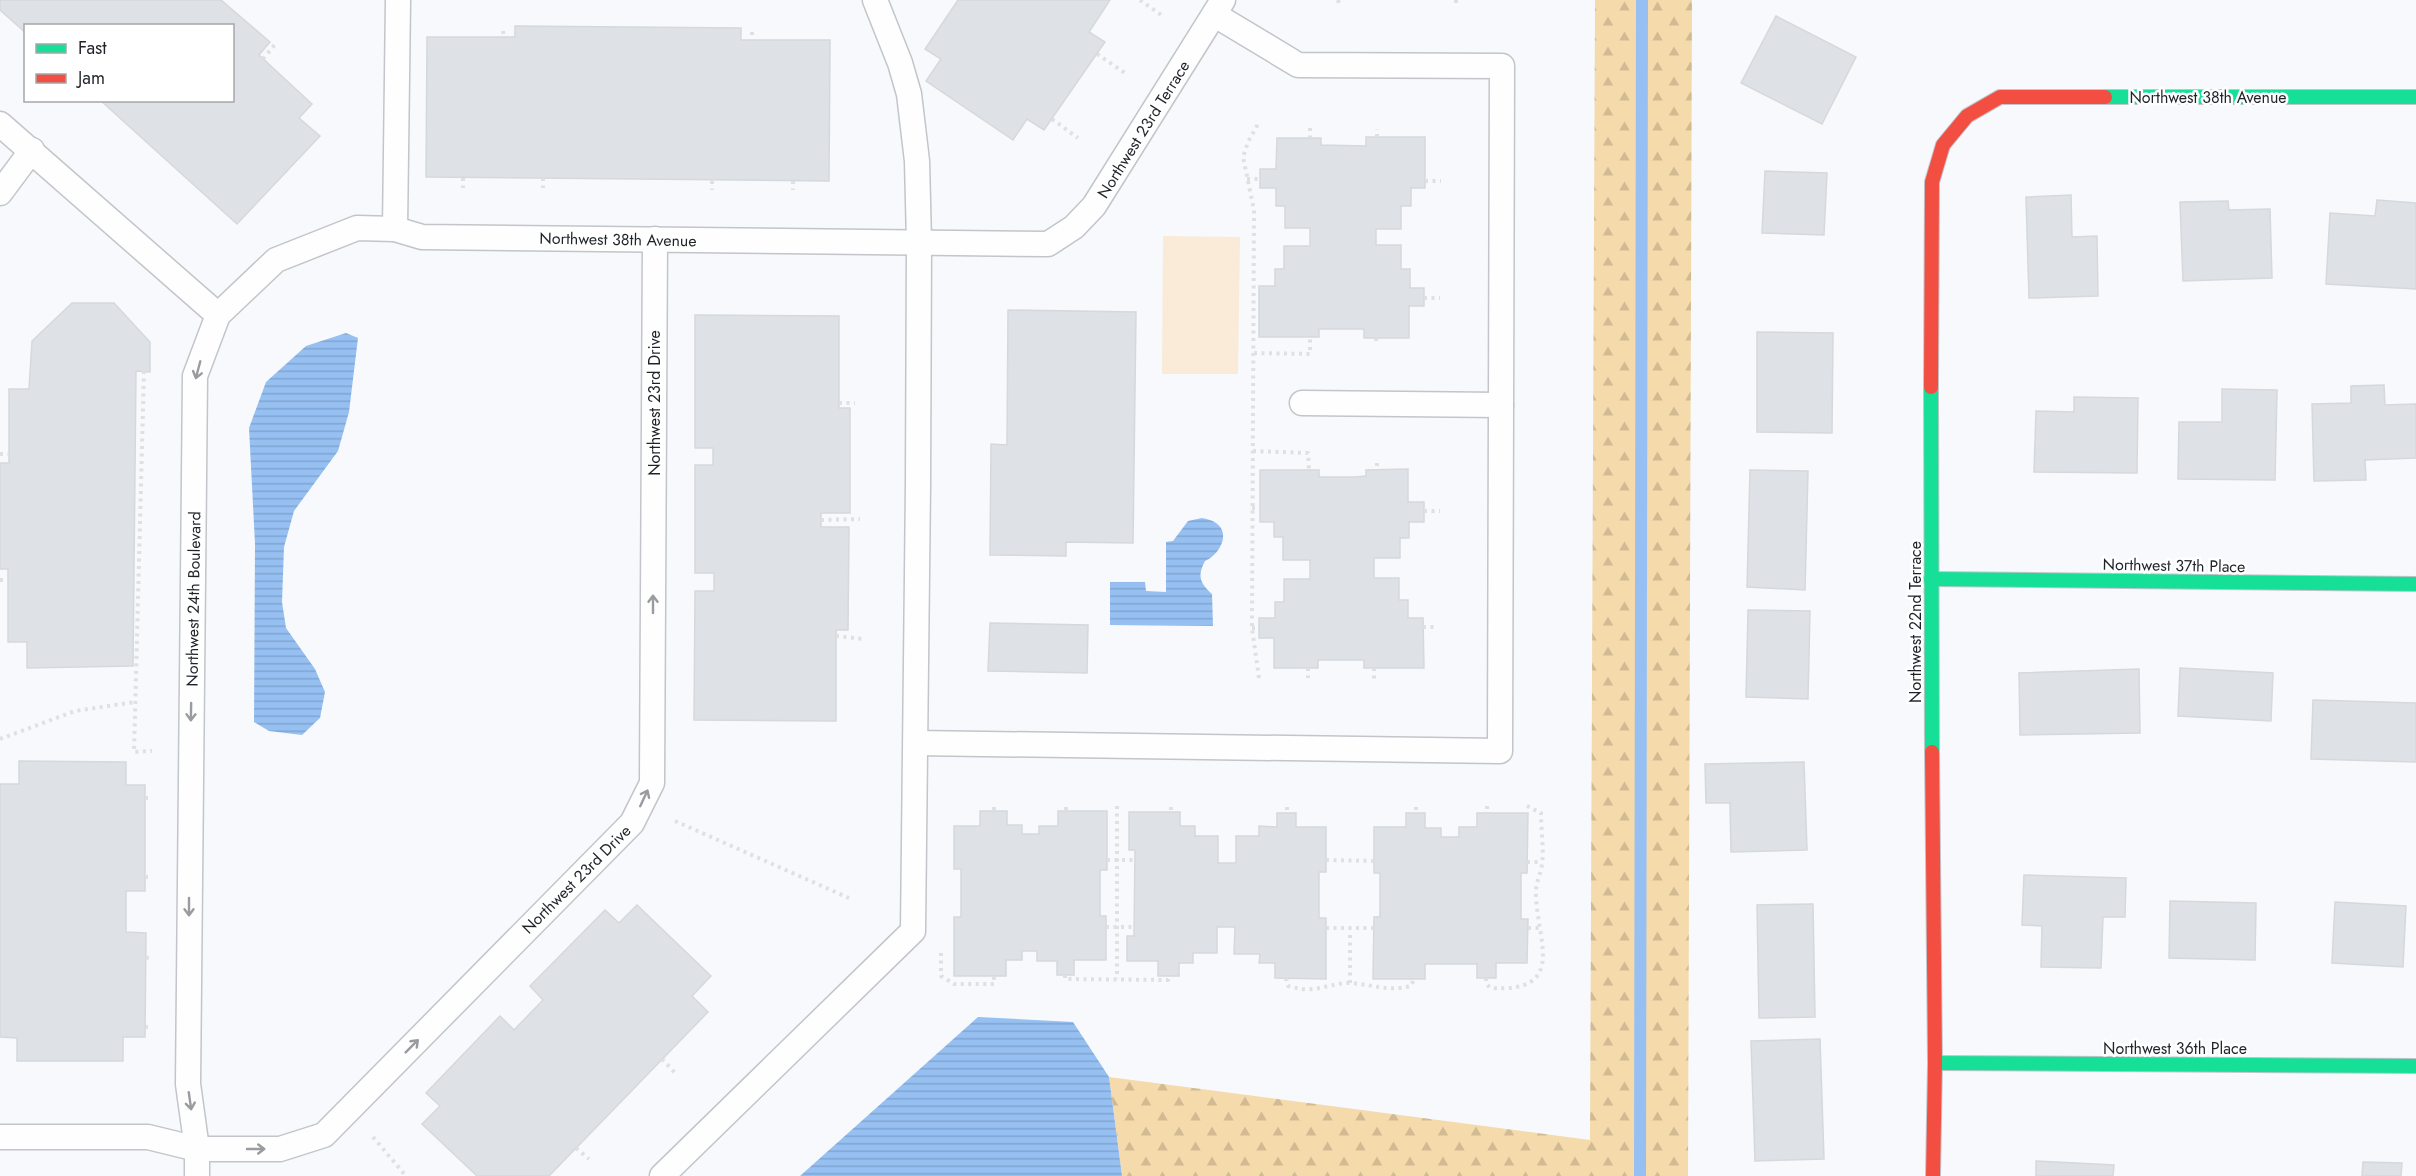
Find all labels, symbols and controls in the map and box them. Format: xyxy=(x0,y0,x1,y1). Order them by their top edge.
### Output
legend xyxy=(24,24,234,102)
text: Fast xyxy=(78,35,107,61)
street label: Northwest 23rd Terrace xyxy=(1092,56,1195,203)
text: Jam xyxy=(76,65,105,91)
street label: Northwest 38th Avenue xyxy=(2129,86,2287,109)
street label: Northwest 38th Avenue xyxy=(539,227,697,252)
street label: Northwest 23rd Drive xyxy=(643,330,666,476)
one-way arrow xyxy=(192,360,203,379)
street label: Northwest 24th Boulevard xyxy=(180,511,207,687)
street label: Northwest 22nd Terrace xyxy=(1904,541,1927,703)
street label: Northwest 37th Place xyxy=(2102,553,2246,578)
one-way arrow xyxy=(647,595,659,615)
one-way arrow xyxy=(185,701,197,721)
one-way arrow xyxy=(639,789,651,807)
street label: Northwest 23rd Drive xyxy=(517,820,636,939)
one-way arrow xyxy=(183,896,195,916)
street label: Northwest 36th Place xyxy=(2103,1037,2247,1060)
one-way arrow xyxy=(404,1039,419,1054)
one-way arrow xyxy=(185,1091,196,1111)
one-way arrow xyxy=(245,1143,265,1155)

